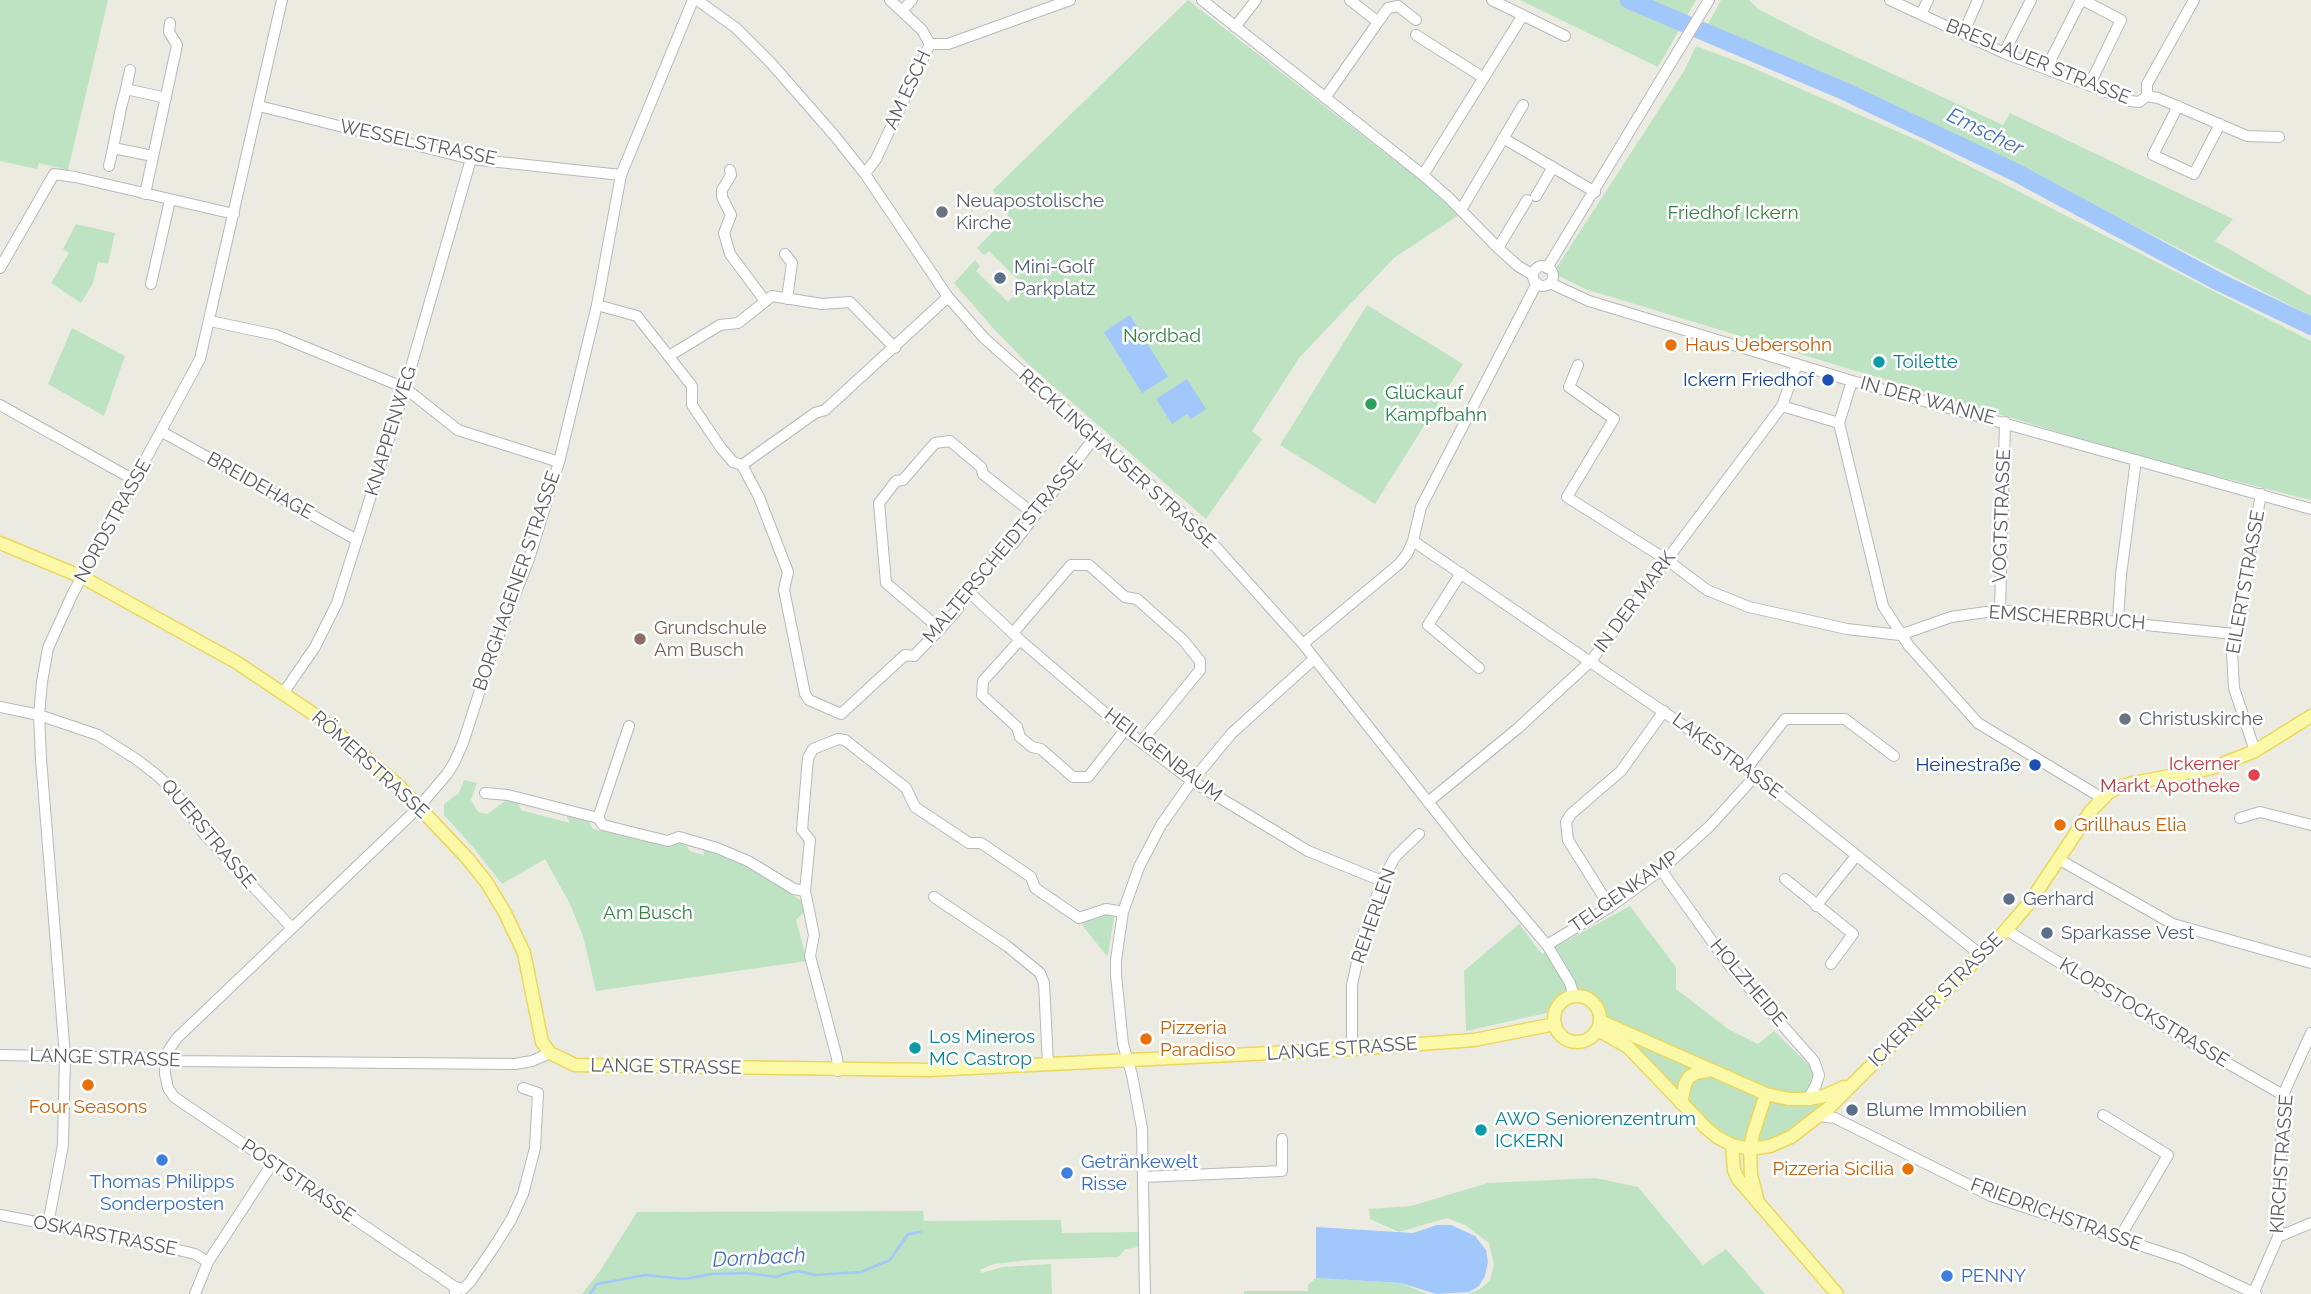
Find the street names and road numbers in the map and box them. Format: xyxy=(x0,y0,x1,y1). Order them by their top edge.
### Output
street label: BRESLAUER STRASSE xyxy=(1942,14,2134,110)
street label: AM ESCH xyxy=(880,47,936,133)
street label: WESSELSTRASSE xyxy=(337,115,499,171)
street label: KNAPPENWEG xyxy=(360,363,422,499)
street label: RECKLINGHAUSER STRASSE xyxy=(1014,365,1220,553)
street label: IN DER WANNE xyxy=(1858,372,1998,430)
street label: BREIDEHAGE xyxy=(203,447,317,525)
street label: VOGTSTRASSE xyxy=(1988,448,2016,584)
street label: MALTERSCHEIDTSTRASSE xyxy=(918,452,1088,648)
street label: NORDSTRASSE xyxy=(70,455,156,587)
street label: BORGHAGENER STRASSE xyxy=(469,468,565,694)
street label: EILERTSTRASSE xyxy=(2222,508,2270,656)
street label: IN DER MARK xyxy=(1590,547,1680,657)
street label: EMSCHERBRUCH xyxy=(1988,601,2146,635)
street label: HEILIGENBAUM xyxy=(1100,703,1226,807)
street label: RÖMERSTRASSE xyxy=(307,706,433,824)
street label: LAKESTRASSE xyxy=(1668,708,1786,804)
street label: QUERSTRASSE xyxy=(156,775,260,893)
street label: TELGENKAMP xyxy=(1565,846,1683,938)
street label: REHERLEN xyxy=(1347,865,1401,967)
street label: ICKERNER STRASSE xyxy=(1864,928,2008,1072)
street label: HOLZHEIDE xyxy=(1705,935,1791,1031)
street label: KLOPSTOCKSTRASSE xyxy=(2055,953,2233,1073)
street label: LANGE STRASSE xyxy=(1266,1032,1418,1066)
street label: LANGE STRASSE xyxy=(29,1044,181,1072)
street label: LANGE STRASSE xyxy=(590,1054,742,1080)
street label: KIRCHSTRASSE xyxy=(2266,1094,2298,1234)
street label: POSTSTRASSE xyxy=(237,1135,359,1227)
street label: FRIEDRICHSTRASSE xyxy=(1967,1173,2145,1257)
street label: OSKARSTRASSE xyxy=(31,1211,179,1261)

